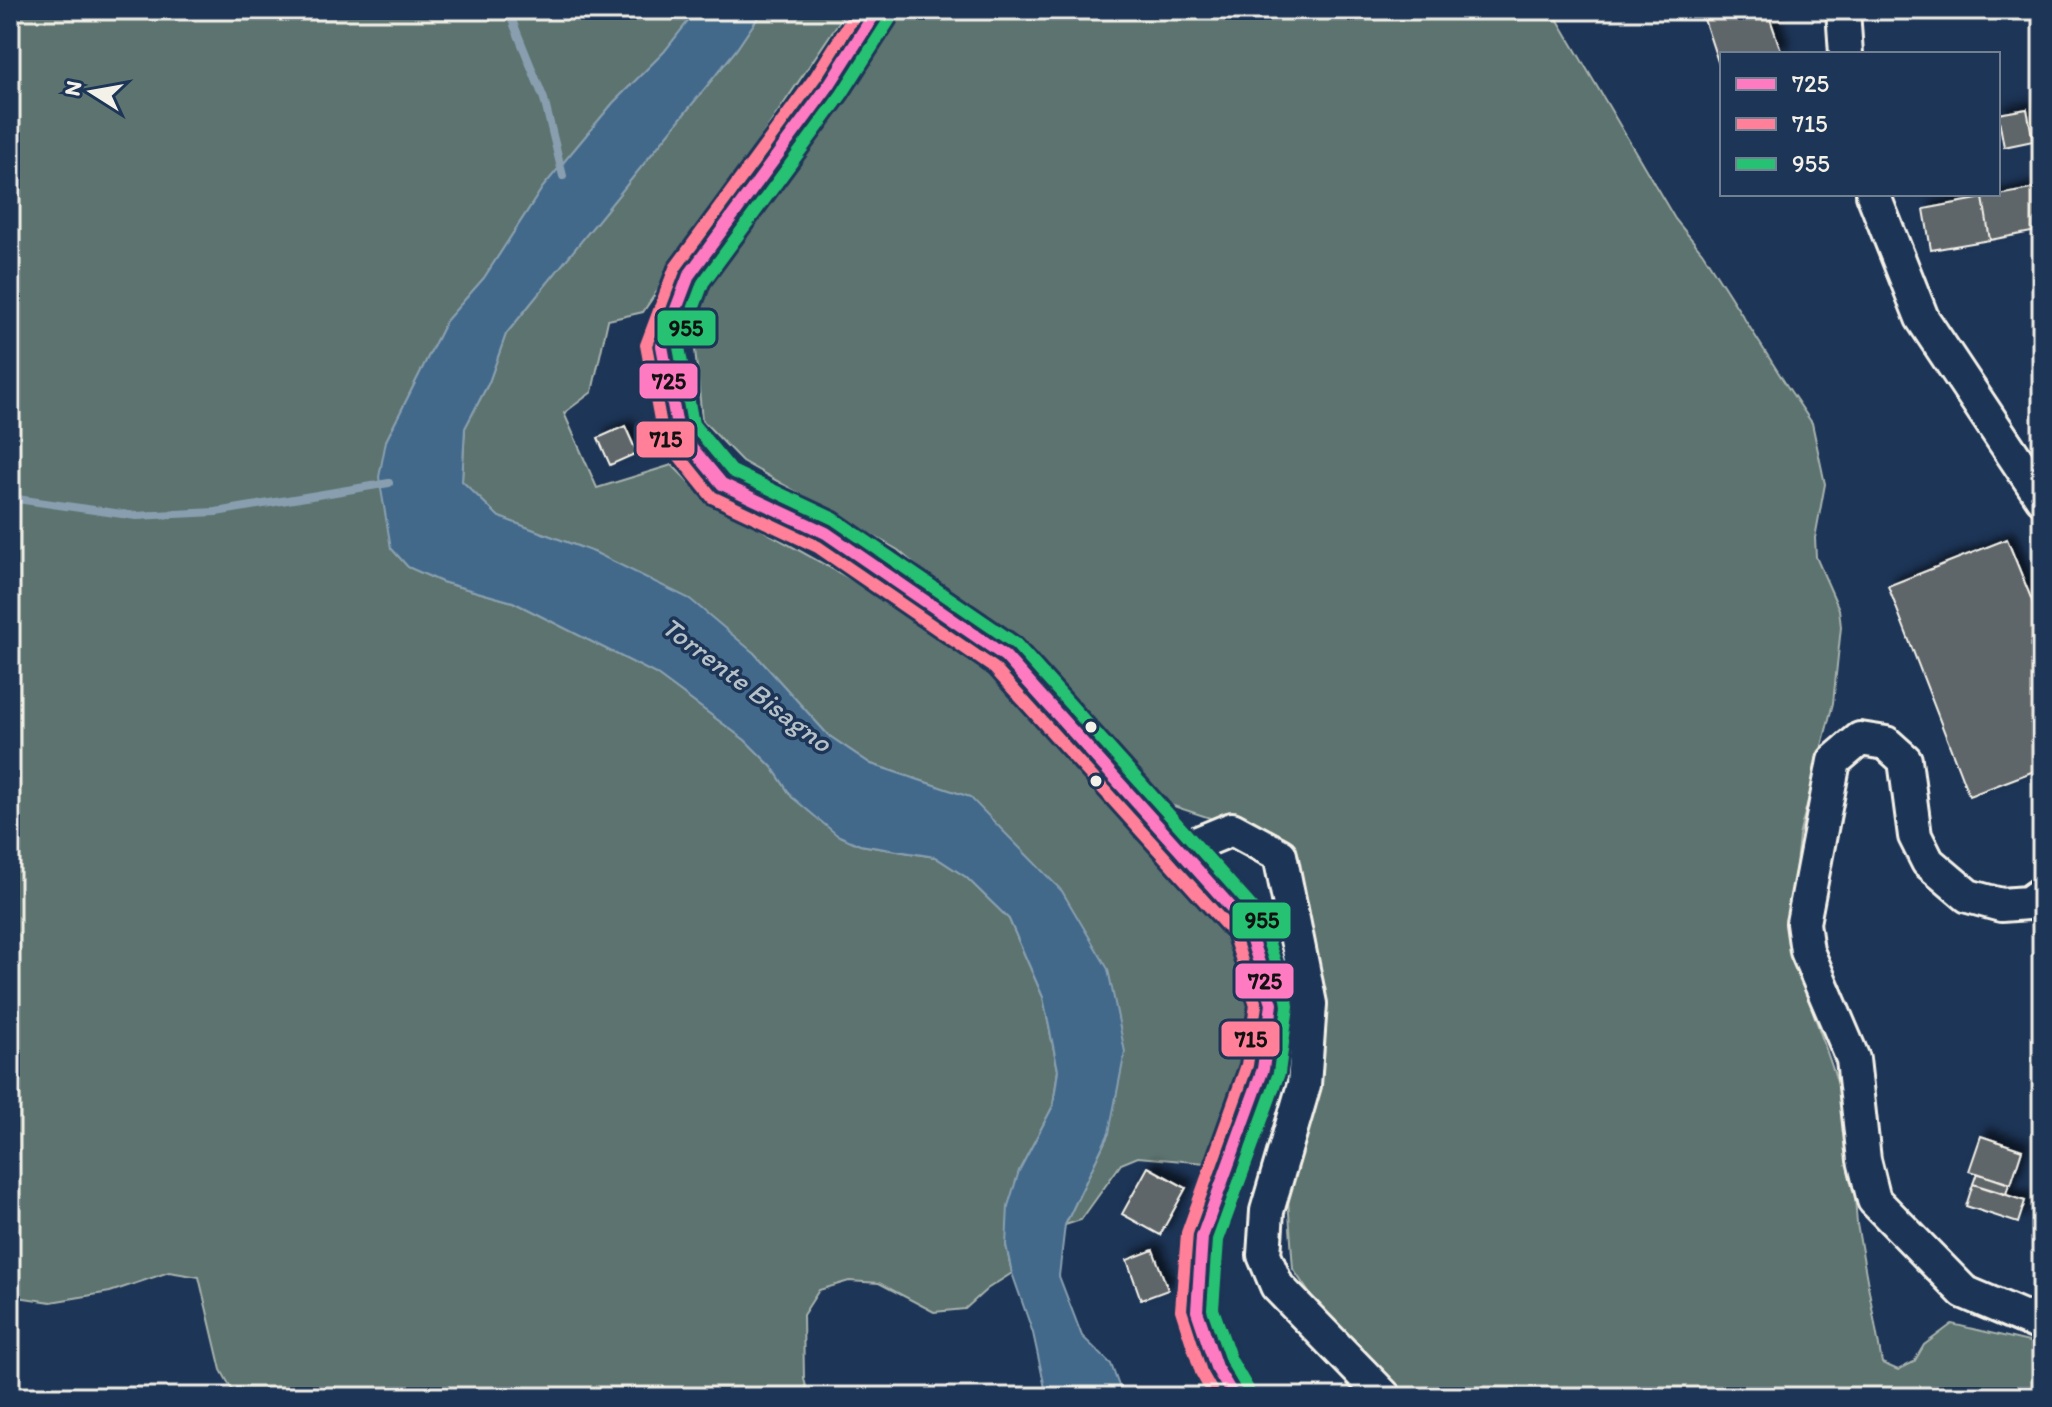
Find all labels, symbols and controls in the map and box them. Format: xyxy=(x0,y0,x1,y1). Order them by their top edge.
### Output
north arrow xyxy=(52,52,132,132)
legend xyxy=(1720,52,2000,196)
text: 725 xyxy=(1792,69,1829,98)
text: N xyxy=(58,78,88,98)
text: 715 xyxy=(1792,109,1828,138)
text: 955 xyxy=(1792,149,1830,178)
line badge: 955 xyxy=(656,309,717,347)
text: 955 xyxy=(669,315,704,342)
line badge: 725 xyxy=(638,362,699,400)
text: 725 xyxy=(651,368,686,395)
line badge: 715 xyxy=(635,420,696,459)
text: 715 xyxy=(649,426,683,453)
water label: Torrente Bisagno xyxy=(655,609,839,760)
unlabelled marker xyxy=(1083,719,1099,735)
unlabelled marker xyxy=(1088,773,1104,789)
line badge: 955 xyxy=(1231,901,1292,940)
text: 955 xyxy=(1245,907,1280,934)
line badge: 725 xyxy=(1234,962,1295,1000)
text: 725 xyxy=(1247,968,1282,995)
line badge: 715 xyxy=(1220,1020,1281,1058)
text: 715 xyxy=(1234,1026,1268,1053)

